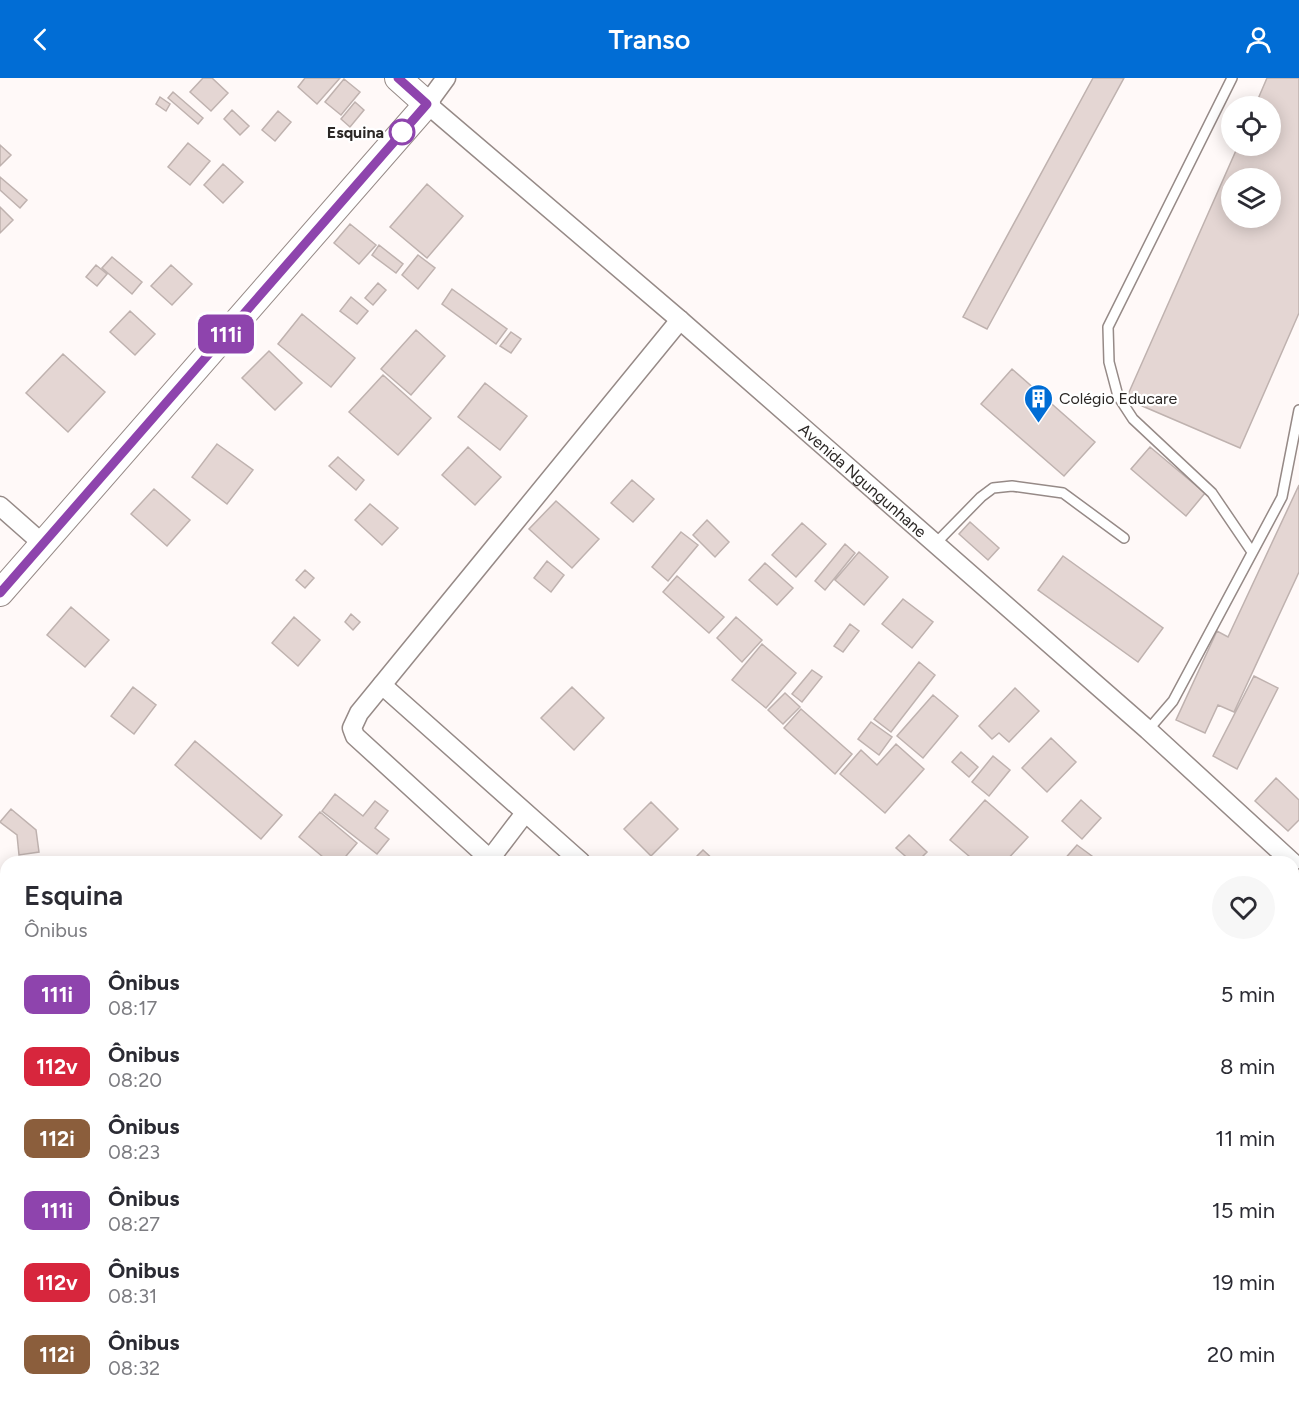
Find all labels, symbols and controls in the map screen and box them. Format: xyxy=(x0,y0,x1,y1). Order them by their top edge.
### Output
icon: back xyxy=(24,23,57,56)
text: Transo xyxy=(609,23,690,56)
icon: person xyxy=(1242,23,1275,56)
map controls xyxy=(1221,96,1281,228)
button: locate xyxy=(1221,96,1281,156)
marker: Esquina xyxy=(389,119,415,145)
place label: Esquina xyxy=(327,123,384,142)
button: layers xyxy=(1221,168,1281,228)
line badge: 111i xyxy=(184,314,268,354)
text: 111i xyxy=(210,322,242,347)
building icon: Colégio Educare xyxy=(1022,382,1054,424)
place label: Colégio Educare xyxy=(1059,389,1177,408)
street label: Avenida Ngungunhane xyxy=(795,420,930,542)
button: heart xyxy=(1212,876,1275,939)
text: Esquina xyxy=(24,878,123,912)
text: Ônibus xyxy=(24,918,88,942)
text: Ônibus xyxy=(108,969,179,996)
text: 5 min xyxy=(1221,981,1275,1008)
text: 111i xyxy=(41,982,73,1007)
text: 08:17 xyxy=(108,996,157,1020)
text: Ônibus xyxy=(108,1041,179,1068)
text: 8 min xyxy=(1220,1053,1275,1080)
text: 112v xyxy=(36,1054,78,1079)
text: 08:20 xyxy=(108,1068,162,1092)
text: Ônibus xyxy=(108,1113,179,1140)
text: 11 min xyxy=(1215,1125,1275,1152)
text: 112i xyxy=(39,1126,75,1151)
text: 08:23 xyxy=(108,1140,160,1164)
text: Ônibus xyxy=(108,1185,179,1212)
text: 15 min xyxy=(1212,1197,1275,1224)
text: 111i xyxy=(41,1198,73,1223)
text: 08:27 xyxy=(108,1212,160,1236)
text: Ônibus xyxy=(108,1257,179,1284)
text: 19 min xyxy=(1212,1269,1275,1296)
text: 112v xyxy=(36,1270,78,1295)
text: 08:31 xyxy=(108,1284,157,1308)
text: Ônibus xyxy=(108,1329,179,1356)
text: 20 min xyxy=(1207,1341,1275,1368)
text: 112i xyxy=(39,1342,75,1367)
text: 08:32 xyxy=(108,1356,160,1380)

